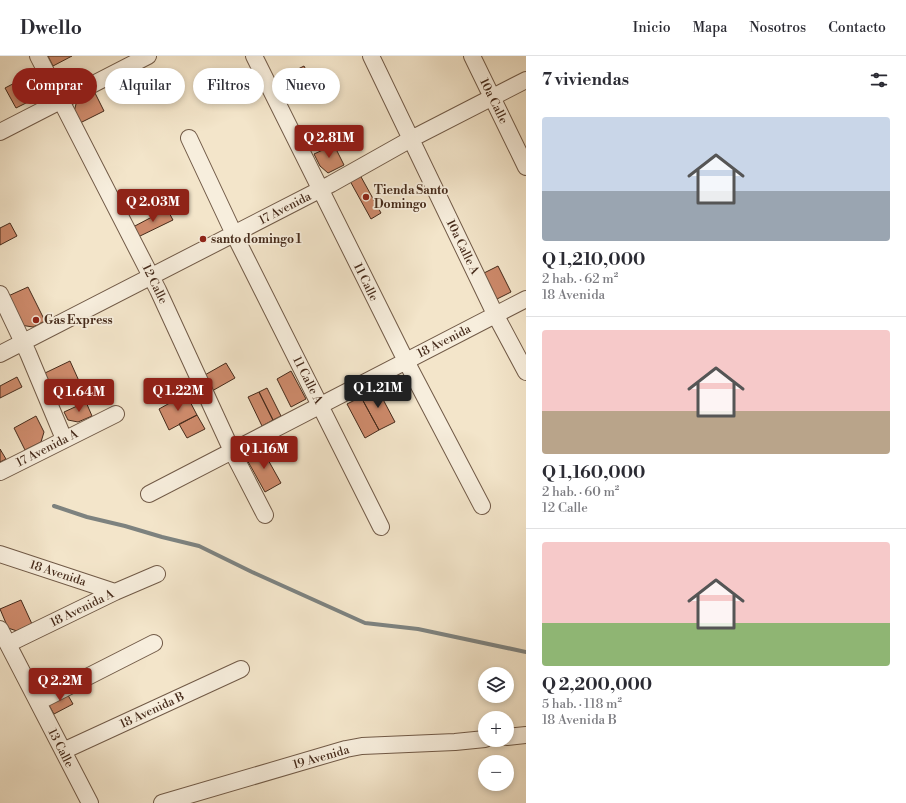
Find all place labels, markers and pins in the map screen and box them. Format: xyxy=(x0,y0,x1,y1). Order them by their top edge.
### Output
pin: Q 2.81M xyxy=(292,125,366,159)
place label: Tienda Santo Domingo xyxy=(374,183,448,212)
pin: Q 2.03M xyxy=(116,189,190,223)
marker: Tienda Santo Domingo xyxy=(361,192,371,202)
place label: santo domingo 1 xyxy=(211,232,302,247)
marker: santo domingo 1 xyxy=(198,234,208,244)
place label: Gas Express xyxy=(44,313,113,328)
marker: Gas Express xyxy=(31,315,41,325)
pin: Q 1.21M xyxy=(341,375,415,409)
pin: Q 1.22M xyxy=(141,378,215,412)
pin: Q 1.64M xyxy=(42,379,116,413)
pin: Q 1.16M xyxy=(227,436,301,470)
pin: Q 2.2M xyxy=(27,668,93,702)

